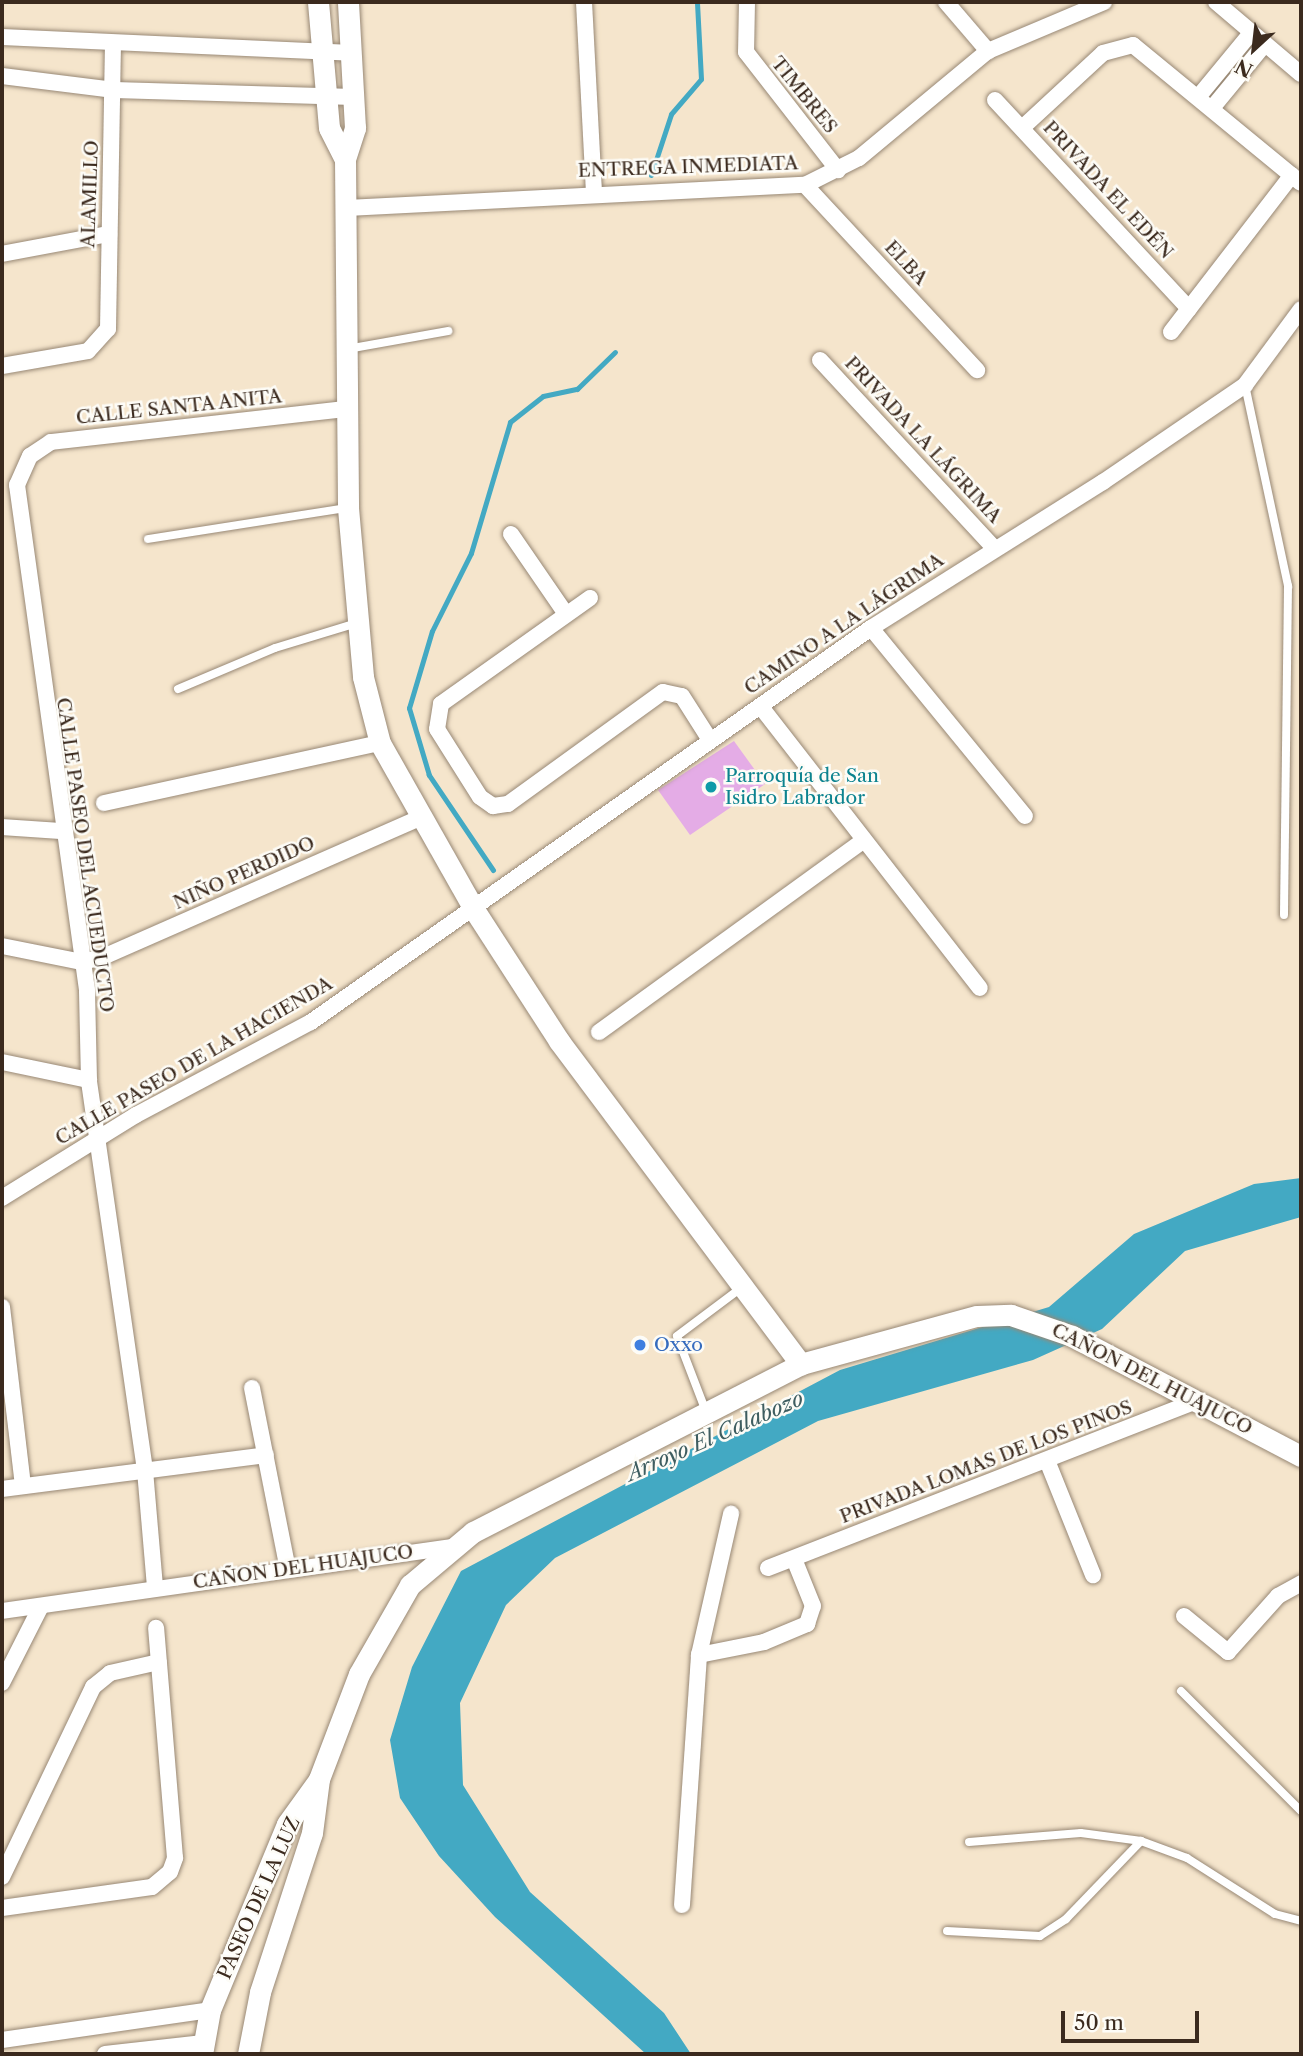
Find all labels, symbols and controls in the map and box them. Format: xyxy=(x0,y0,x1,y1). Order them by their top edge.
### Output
north arrow xyxy=(1219,14,1289,84)
street label: TIMBRES xyxy=(766,52,842,138)
text: N xyxy=(1232,54,1257,82)
street label: PRIVADA EL EDÉN xyxy=(1038,116,1178,264)
street label: ALAMILLO xyxy=(77,140,103,248)
street label: ENTREGA INMEDIATA xyxy=(577,152,799,182)
street label: ELBA xyxy=(880,236,932,290)
street label: PRIVADA LA LÁGRIMA xyxy=(839,351,1007,529)
street label: CALLE SANTA ANITA xyxy=(74,385,284,429)
street label: CAMINO A LA LÁGRIMA xyxy=(739,548,949,700)
street label: CALLE PASEO DEL ACUEDUCTO xyxy=(52,696,118,1014)
place label: Parroquía de San Isidro Labrador xyxy=(725,765,879,809)
marker: Parroquía de San Isidro Labrador xyxy=(703,779,719,795)
street label: NIÑO PERDIDO xyxy=(170,832,318,914)
street label: CALLE PASEO DE LA HACIENDA xyxy=(51,972,337,1150)
street label: CAÑON DEL HUAJUCO xyxy=(1048,1318,1256,1440)
place label: Oxxo xyxy=(654,1334,703,1356)
marker: Oxxo xyxy=(632,1337,648,1353)
water label: Arroyo El Calabozo xyxy=(623,1386,807,1486)
street label: PRIVADA LOMAS DE LOS PINOS xyxy=(836,1395,1136,1529)
street label: CAÑON DEL HUAJUCO xyxy=(191,1540,415,1594)
street label: PASEO DE LA LUZ xyxy=(213,1813,305,1983)
scale bar xyxy=(1065,1996,1203,2040)
text: 50 m xyxy=(1074,2010,1124,2035)

